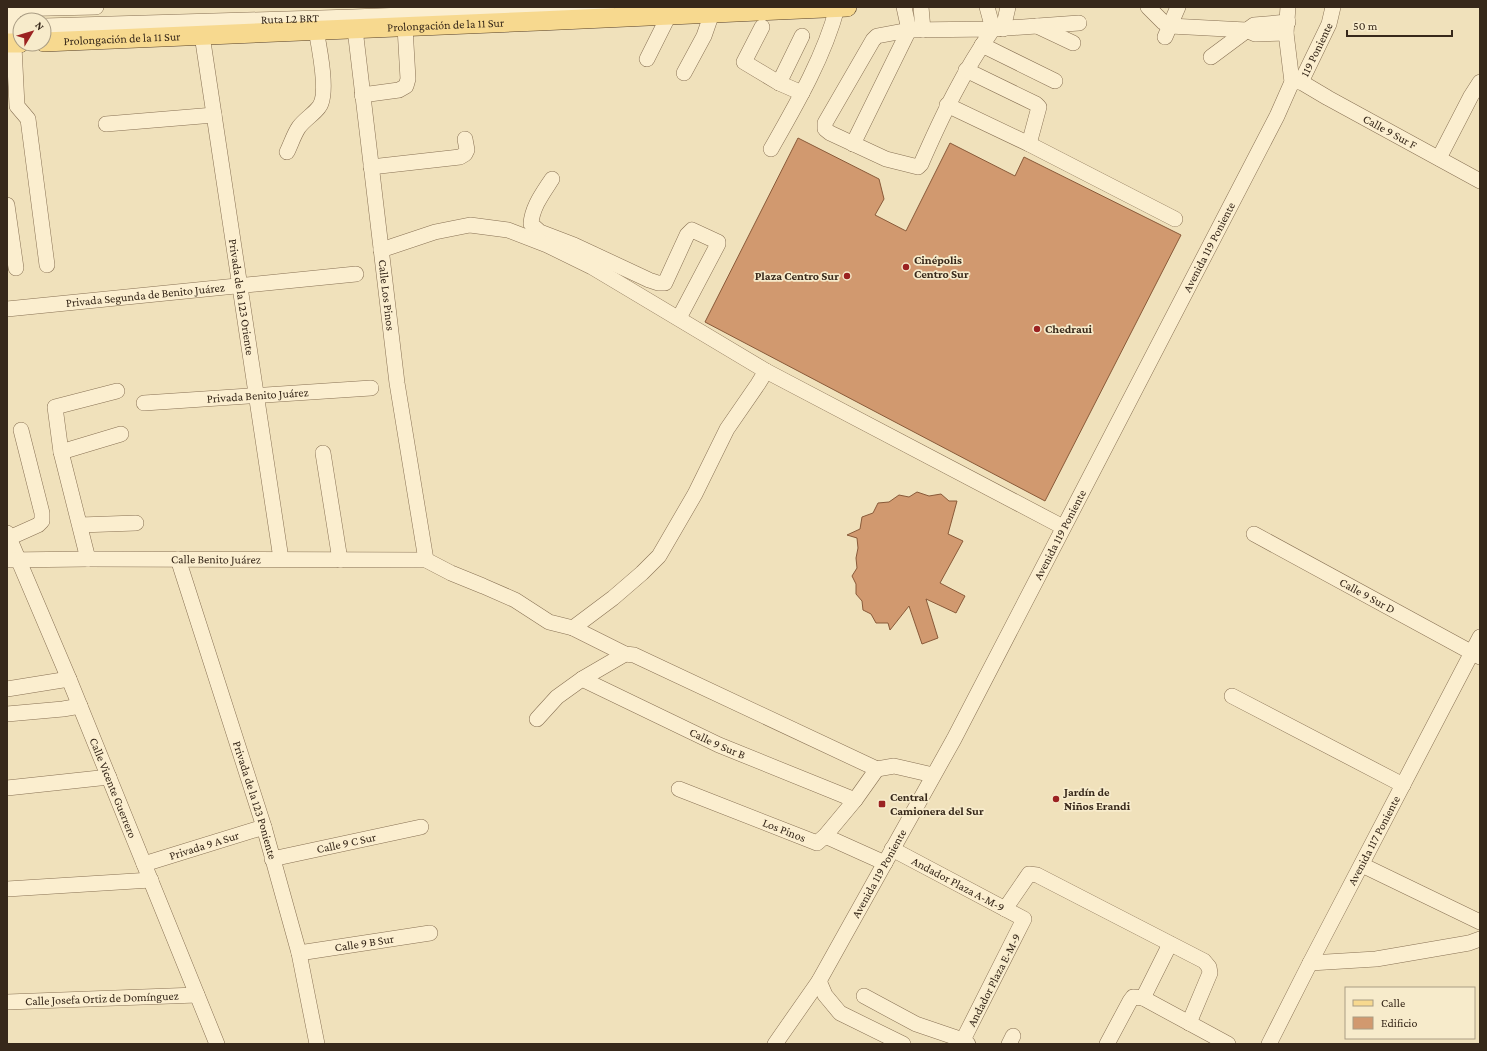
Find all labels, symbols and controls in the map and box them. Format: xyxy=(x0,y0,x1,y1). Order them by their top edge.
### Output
street label: Ruta L2 BRT xyxy=(261,11,320,27)
north arrow xyxy=(12,12,52,52)
scale bar xyxy=(1347,12,1452,38)
street label: Prolongación de la 11 Sur xyxy=(387,15,505,34)
text: N xyxy=(33,19,47,33)
text: 50 m xyxy=(1353,19,1378,33)
street label: 119 Poniente xyxy=(1298,20,1336,79)
street label: Prolongación de la 11 Sur xyxy=(63,29,181,48)
street label: Calle 9 Sur F xyxy=(1361,112,1419,152)
street label: Avenida 119 Poniente xyxy=(1180,200,1238,295)
street label: Privada de la 123 Oriente xyxy=(226,238,257,356)
place label: Cinépolis Centro Sur xyxy=(914,253,969,281)
street label: Calle Los Pinos xyxy=(375,259,398,332)
marker: Cinépolis Centro Sur xyxy=(901,262,911,272)
place label: Plaza Centro Sur xyxy=(755,269,839,283)
marker: Plaza Centro Sur xyxy=(842,271,852,281)
street label: Privada Segunda de Benito Juárez xyxy=(65,280,225,310)
place label: Chedraui xyxy=(1045,322,1093,336)
marker: Chedraui xyxy=(1032,324,1042,334)
street label: Privada Benito Juárez xyxy=(206,385,309,406)
street label: Avenida 119 Poniente xyxy=(1031,487,1089,582)
street label: Calle Benito Juárez xyxy=(171,552,261,567)
street label: Calle 9 Sur D xyxy=(1337,575,1398,616)
street label: Calle 9 Sur B xyxy=(687,725,748,762)
street label: Calle Vicente Guerrero xyxy=(86,736,140,840)
street label: Privada de la 123 Poniente xyxy=(230,739,280,861)
place label: Jardín de Niños Erandi xyxy=(1062,785,1131,813)
place label: Central Camionera del Sur xyxy=(890,790,984,818)
street label: Avenida 117 Poniente xyxy=(1345,793,1403,888)
marker: Jardín de Niños Erandi xyxy=(1051,794,1061,804)
marker: Central Camionera del Sur xyxy=(877,799,887,809)
street label: Los Pinos xyxy=(761,815,808,845)
street label: Avenida 119 Poniente xyxy=(849,827,909,920)
street label: Privada 9 A Sur xyxy=(168,828,242,863)
street label: Calle 9 C Sur xyxy=(315,830,378,856)
street label: Andador Plaza A-M-9 xyxy=(909,854,1007,914)
street label: Calle 9 B Sur xyxy=(334,931,396,954)
street label: Andador Plaza E-M-9 xyxy=(964,931,1024,1029)
legend xyxy=(1345,987,1475,1039)
street label: Calle Josefa Ortiz de Domínguez xyxy=(25,989,179,1008)
text: Calle xyxy=(1381,996,1405,1010)
text: Edificio xyxy=(1381,1016,1418,1030)

